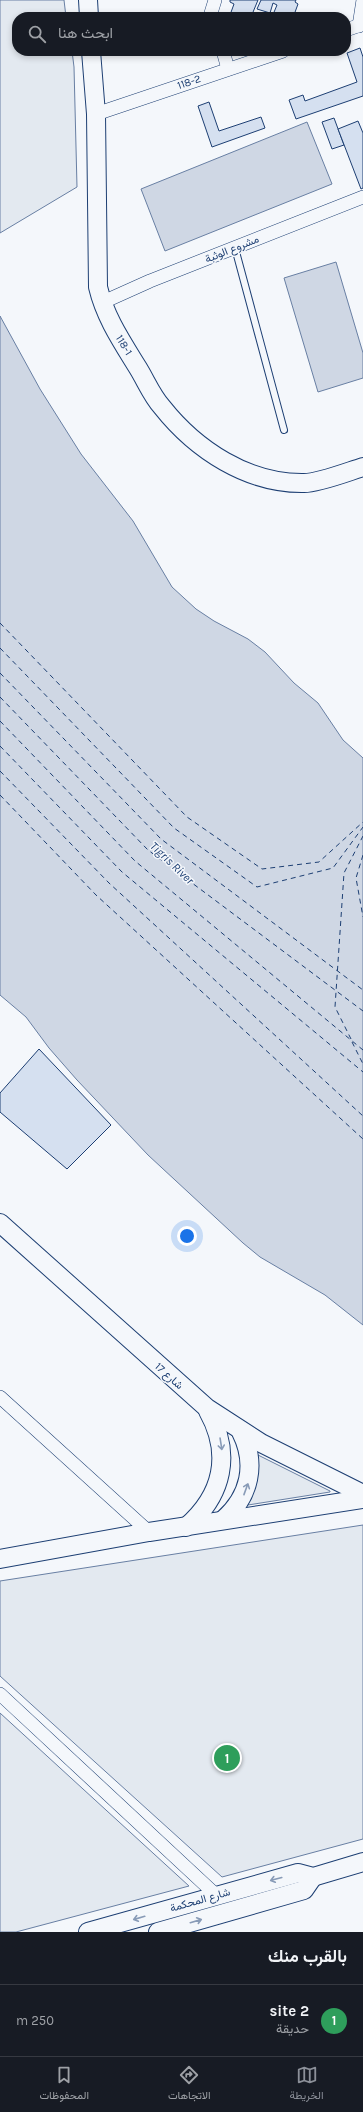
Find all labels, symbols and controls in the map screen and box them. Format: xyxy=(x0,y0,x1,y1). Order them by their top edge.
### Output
search box xyxy=(12,12,351,56)
icon: search xyxy=(26,23,48,45)
text: ابحث هنا xyxy=(58,24,113,42)
street label: 118-2 xyxy=(175,72,203,92)
street label: مشروع الوثبة xyxy=(203,232,261,267)
street label: 118-1 xyxy=(113,332,135,358)
water label: Tigris River xyxy=(147,839,197,888)
your location xyxy=(177,1226,197,1246)
street label: شارع 17 xyxy=(152,1360,186,1393)
one-way arrow xyxy=(217,1437,225,1450)
one-way arrow xyxy=(242,1484,250,1496)
pin: 1 xyxy=(214,1743,240,1773)
one-way arrow xyxy=(269,1876,282,1883)
street label: شارع المحكمة xyxy=(168,1885,232,1916)
one-way arrow xyxy=(132,1915,145,1922)
one-way arrow xyxy=(189,1917,202,1924)
text: بالقرب منك xyxy=(268,1946,347,1966)
text: site 2 xyxy=(269,2002,309,2020)
text: 250 m xyxy=(16,2013,54,2028)
text: 1 xyxy=(332,2013,336,2028)
text: حديقة xyxy=(276,2021,309,2036)
tab: المحفوظات xyxy=(39,2064,89,2105)
tab: الاتجاهات xyxy=(168,2064,211,2105)
tab: الخريطة xyxy=(290,2064,324,2105)

